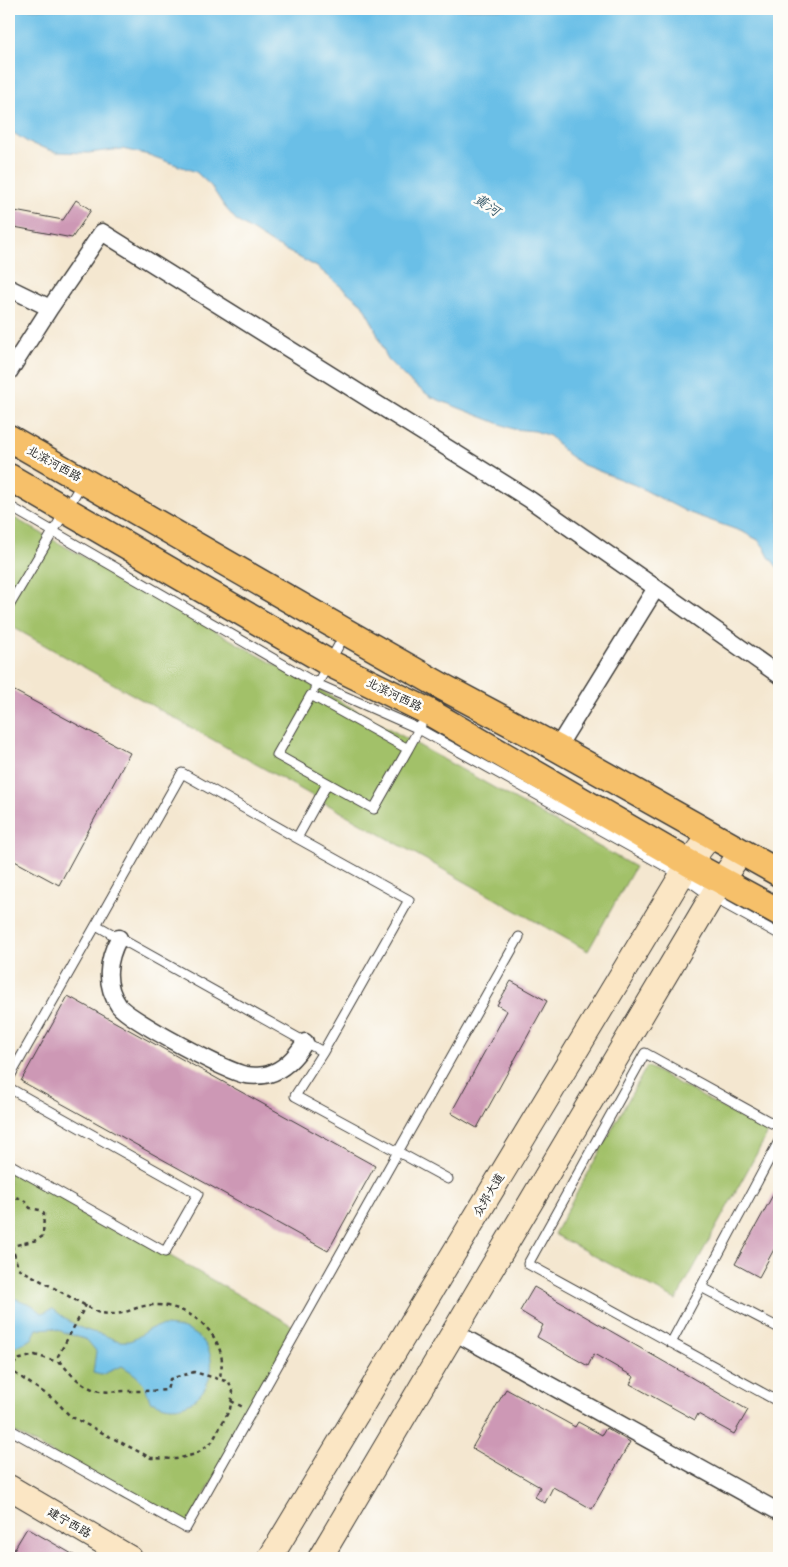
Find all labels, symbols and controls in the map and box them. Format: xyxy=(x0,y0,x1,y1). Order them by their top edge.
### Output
water label: 黄河 xyxy=(471,190,505,221)
street label: 北滨河西路 xyxy=(24,443,84,485)
street label: 北滨河西路 xyxy=(364,675,424,715)
street label: 众邦大道 xyxy=(470,1171,508,1219)
street label: 建宁西路 xyxy=(44,1505,94,1541)

